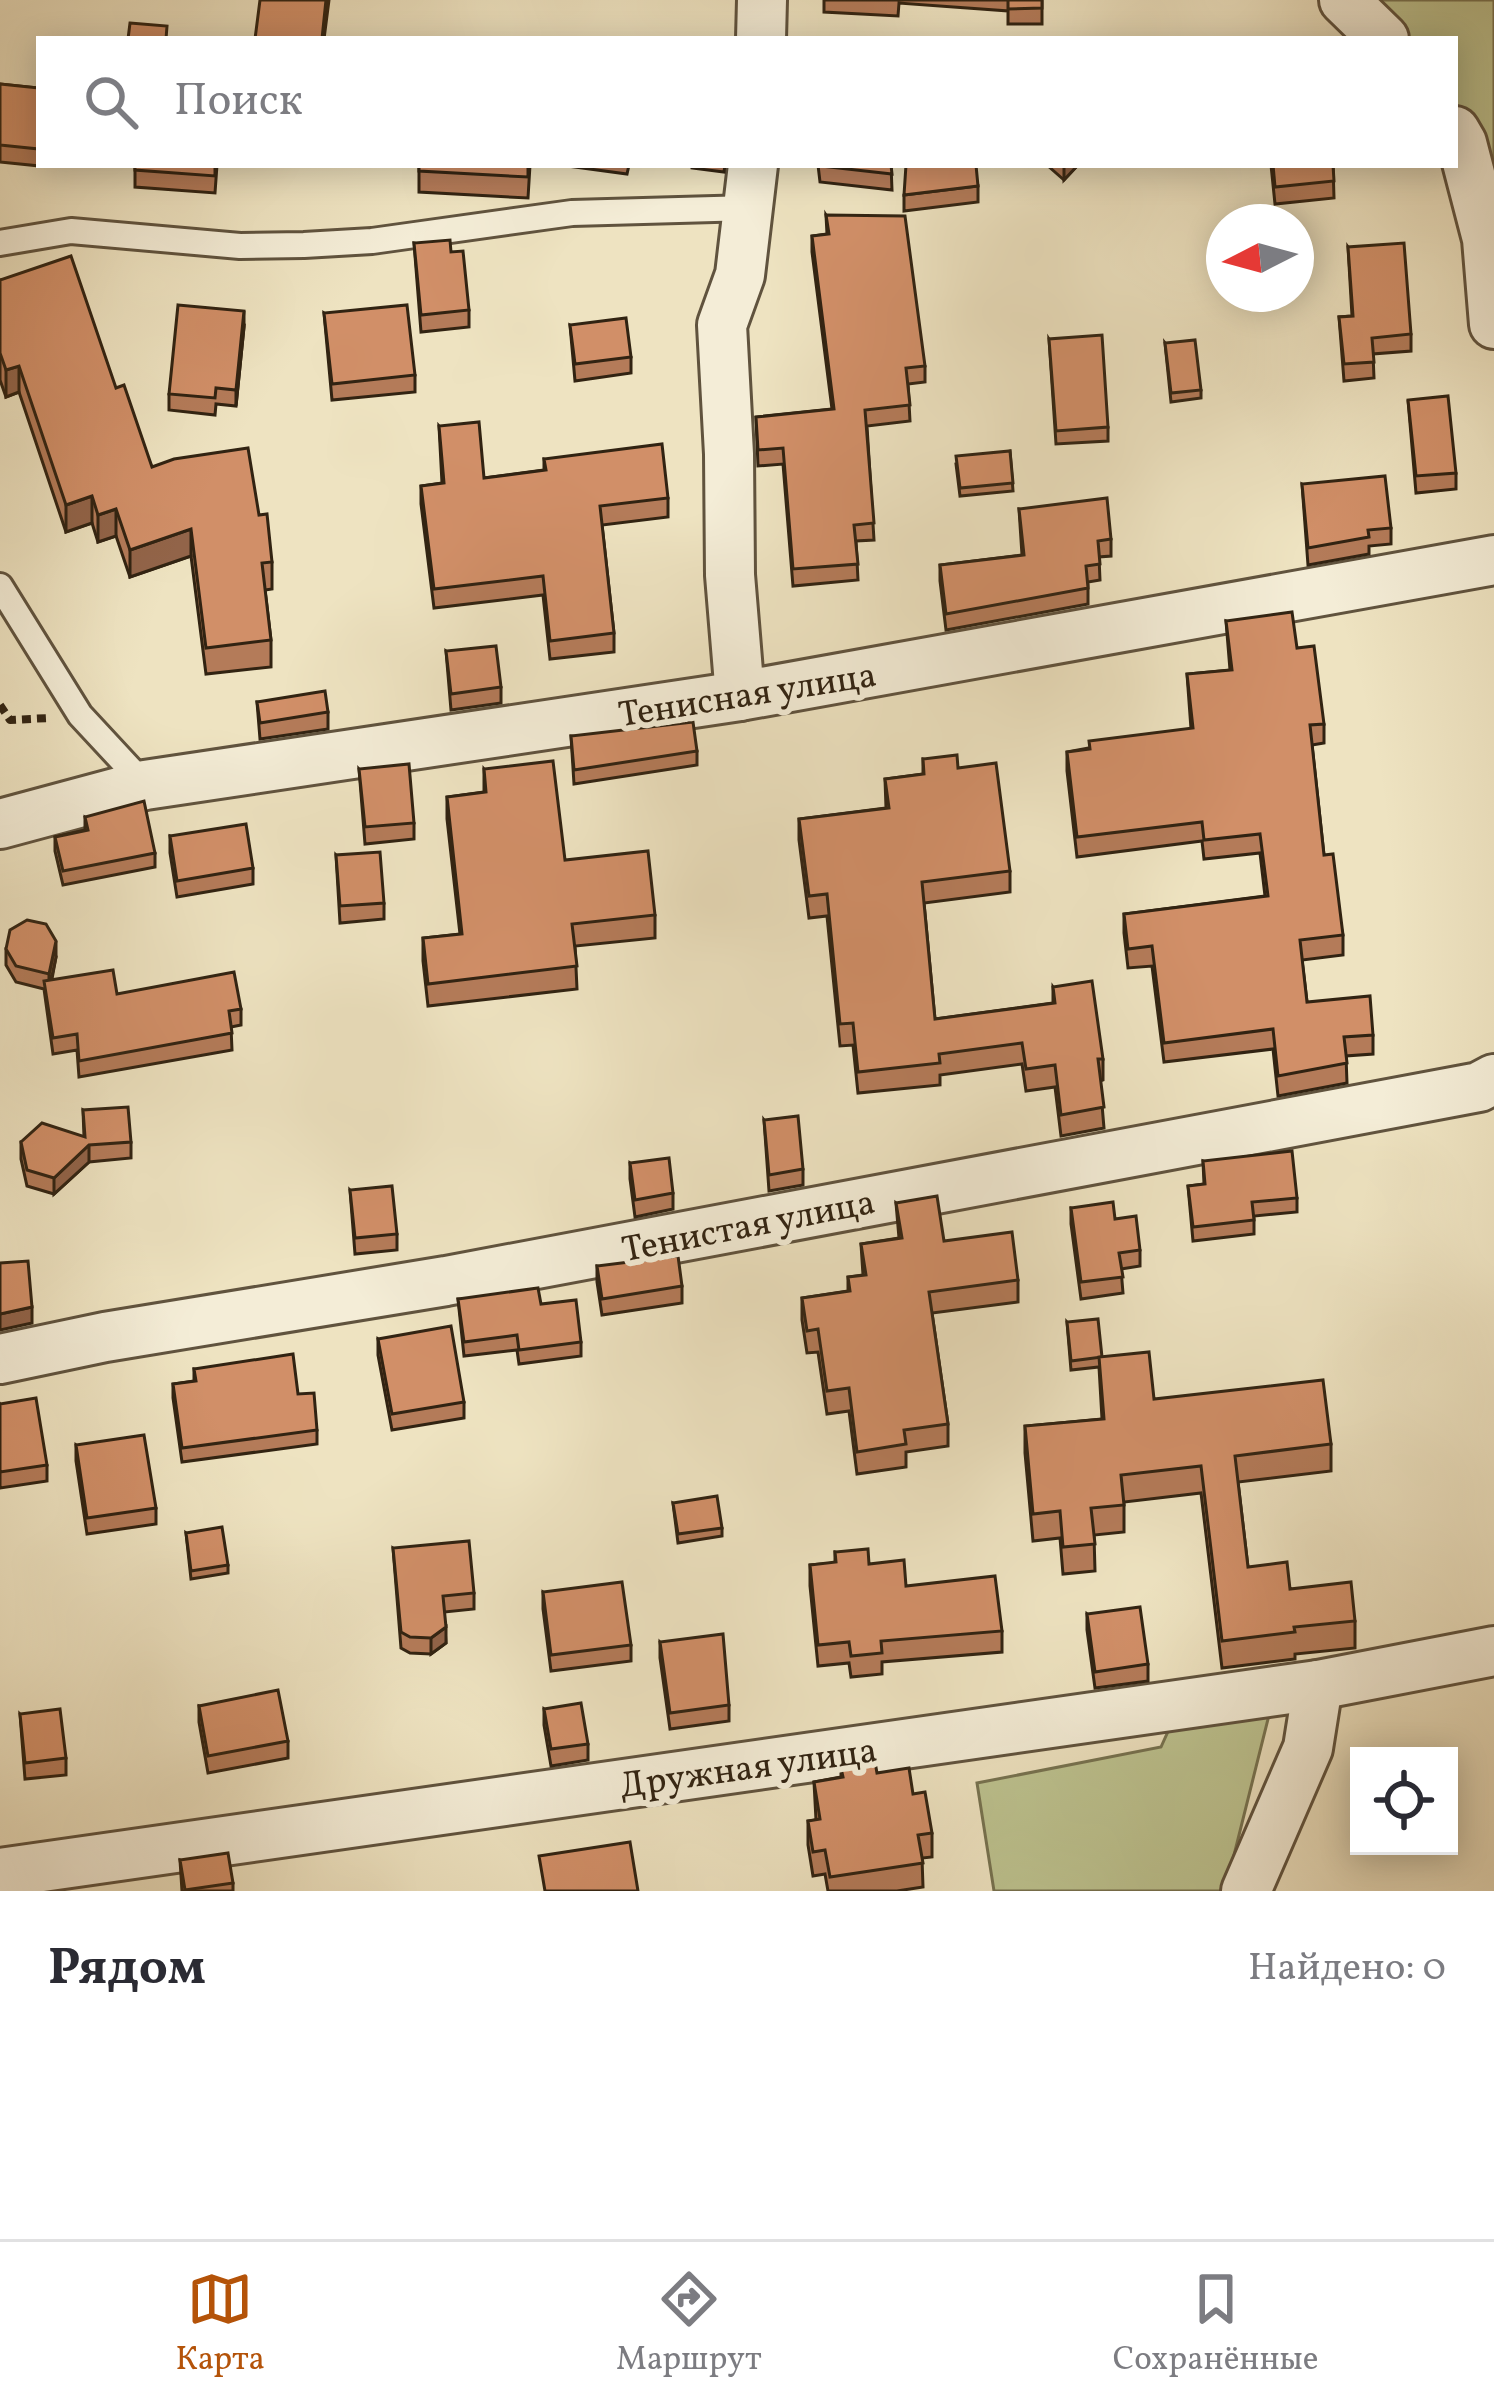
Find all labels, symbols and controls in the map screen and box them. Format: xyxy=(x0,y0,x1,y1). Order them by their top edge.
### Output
search box xyxy=(36,36,1458,168)
icon: search xyxy=(78,69,144,135)
text: Поиск xyxy=(174,71,303,134)
north arrow xyxy=(1206,204,1314,312)
street label: Тенисная улица xyxy=(615,652,880,742)
street label: Тенистая улица xyxy=(618,1179,880,1277)
street label: Дружная улица xyxy=(617,1727,880,1813)
map controls xyxy=(1350,1747,1458,1855)
button: locate xyxy=(1350,1747,1458,1855)
text: Рядом xyxy=(48,1934,206,2005)
text: Найдено: 0 xyxy=(1248,1942,1446,1996)
tab: Карта xyxy=(175,2266,265,2384)
tab: Маршрут xyxy=(616,2266,762,2384)
tab: Сохранённые xyxy=(1113,2266,1318,2384)

